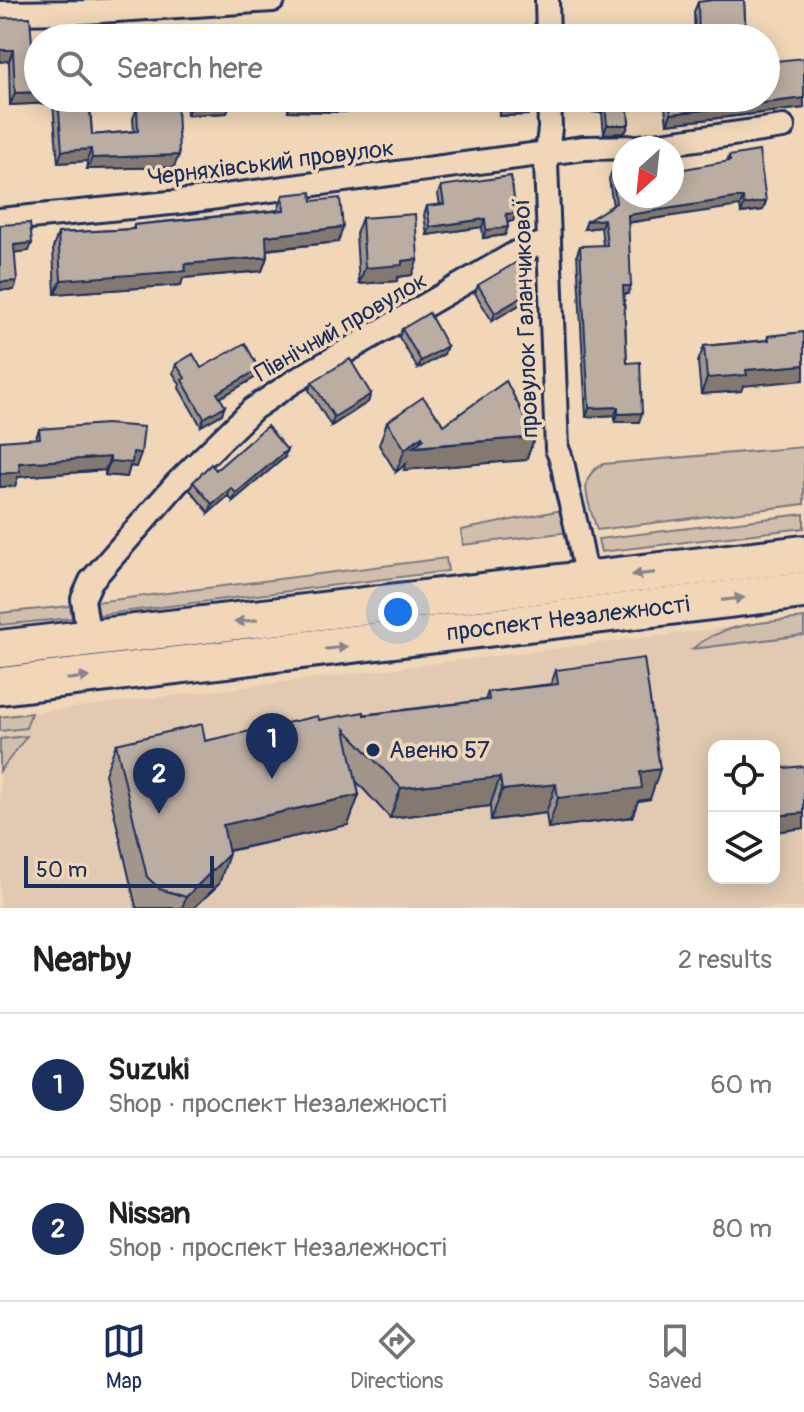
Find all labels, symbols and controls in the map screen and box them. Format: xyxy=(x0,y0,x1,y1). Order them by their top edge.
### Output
search box xyxy=(24,24,780,112)
icon: search xyxy=(52,46,96,90)
text: Search here xyxy=(116,50,263,87)
street label: Черняхівський провулок xyxy=(146,133,396,193)
north arrow xyxy=(612,136,684,208)
street label: провулок Галанчикової xyxy=(507,197,545,439)
street label: Північний провулок xyxy=(249,266,433,388)
one-way arrow xyxy=(630,567,655,580)
street label: проспект Незалежності xyxy=(445,589,691,647)
your location xyxy=(378,592,418,632)
one-way arrow xyxy=(721,592,746,605)
one-way arrow xyxy=(233,614,258,627)
one-way arrow xyxy=(324,641,349,654)
one-way arrow xyxy=(66,672,91,685)
pin: 1 xyxy=(246,713,298,779)
place label: Авеню 57 xyxy=(389,736,490,765)
map controls xyxy=(708,740,780,884)
button: locate xyxy=(708,740,780,812)
marker: Авеню 57 xyxy=(364,741,382,759)
pin: 2 xyxy=(133,748,185,814)
button: layers xyxy=(708,812,780,884)
scale bar xyxy=(24,852,214,888)
text: 50 m xyxy=(36,856,87,884)
text: Nearby xyxy=(32,939,131,982)
text: 2 results xyxy=(678,944,772,976)
text: Suzuki xyxy=(108,1051,189,1088)
text: 1 xyxy=(53,1069,63,1101)
text: 60 m xyxy=(710,1069,772,1101)
text: Shop · проспект Незалежності xyxy=(108,1088,447,1120)
text: Nissan xyxy=(108,1195,190,1232)
text: 2 xyxy=(51,1213,65,1245)
text: 80 m xyxy=(712,1213,772,1245)
text: Shop · проспект Незалежності xyxy=(108,1232,447,1264)
tab: Map xyxy=(102,1319,146,1395)
tab: Directions xyxy=(350,1319,443,1395)
tab: Saved xyxy=(647,1319,702,1395)

